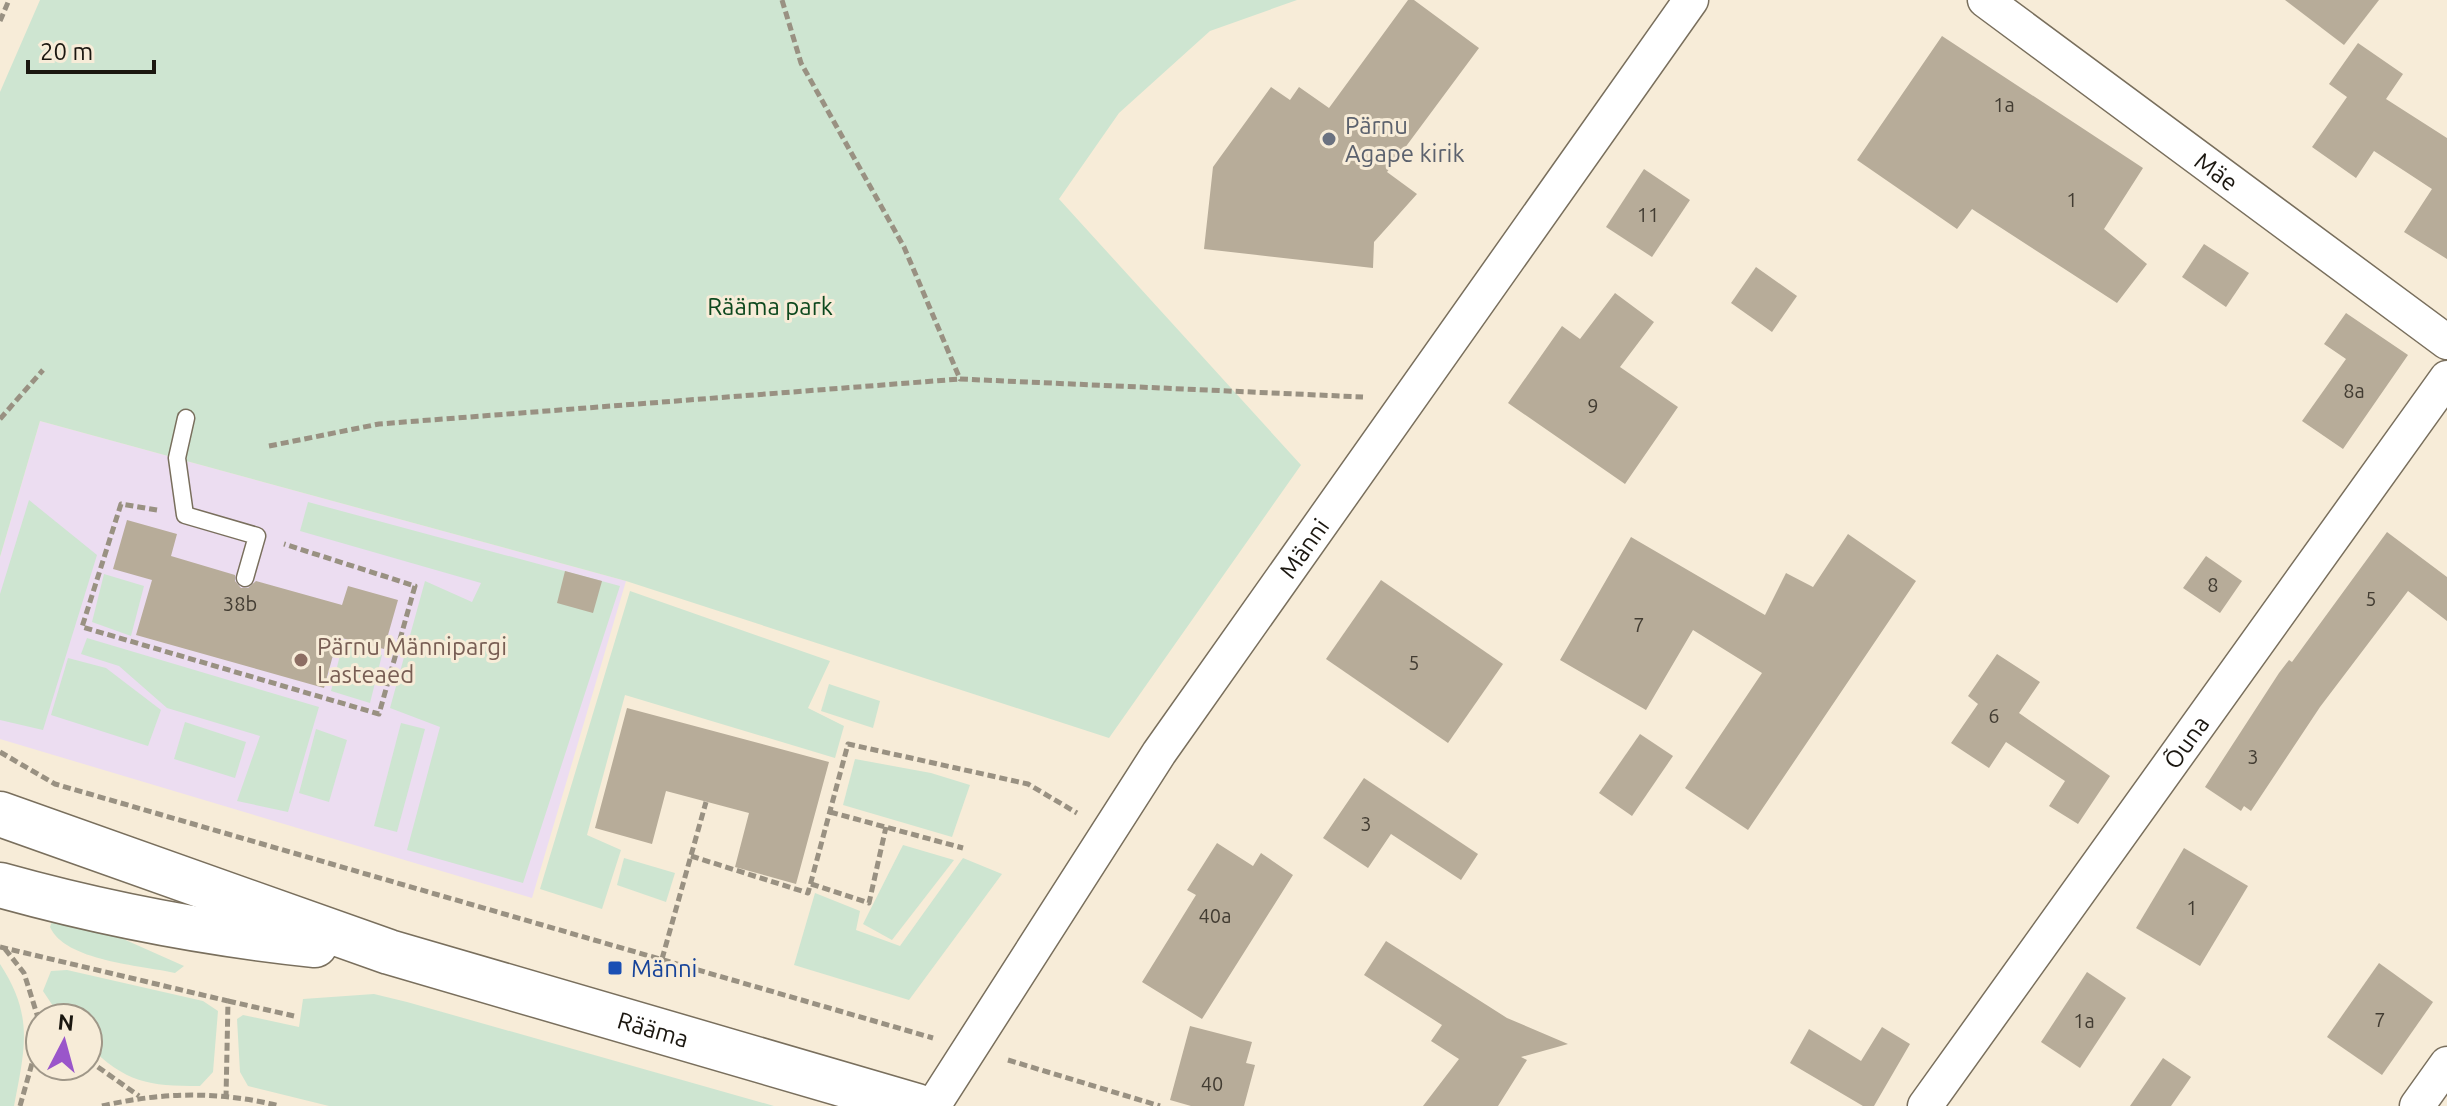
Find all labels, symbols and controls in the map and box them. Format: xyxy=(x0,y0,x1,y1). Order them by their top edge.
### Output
scale bar xyxy=(28,24,154,74)
text: 20 m xyxy=(40,38,93,65)
house number: 1a xyxy=(1993,93,2015,116)
place label: Pärnu Agape kirik xyxy=(1345,112,1465,167)
marker: Pärnu Agape kirik xyxy=(1320,130,1338,148)
street label: Mäe xyxy=(2190,147,2243,196)
house number: 1 xyxy=(2066,188,2078,211)
house number: 11 xyxy=(1637,203,1659,226)
park label: Rääma park xyxy=(707,293,833,320)
house number: 8a xyxy=(2343,379,2365,402)
house number: 9 xyxy=(1587,394,1599,417)
street label: Männi xyxy=(1274,513,1334,583)
house number: 8 xyxy=(2207,573,2219,596)
house number: 5 xyxy=(2365,587,2377,610)
house number: 38b xyxy=(223,592,257,615)
house number: 7 xyxy=(1633,613,1645,636)
place label: Pärnu Männipargi Lasteaed xyxy=(317,633,507,688)
marker: Pärnu Männipargi Lasteaed xyxy=(292,651,310,669)
house number: 5 xyxy=(1408,651,1420,674)
house number: 6 xyxy=(1988,704,2000,727)
street label: Õuna xyxy=(2157,710,2214,774)
house number: 3 xyxy=(2247,745,2259,768)
house number: 3 xyxy=(1360,812,1372,835)
house number: 1 xyxy=(2186,896,2198,919)
house number: 40a xyxy=(1199,904,1231,927)
place label: Männi xyxy=(631,955,697,982)
marker: Männi xyxy=(606,959,624,977)
north arrow xyxy=(24,1002,104,1082)
street label: Rääma xyxy=(615,1006,692,1052)
text: N xyxy=(57,1008,76,1035)
house number: 7 xyxy=(2374,1008,2386,1031)
house number: 1a xyxy=(2073,1009,2095,1032)
house number: 40 xyxy=(1201,1072,1223,1095)

